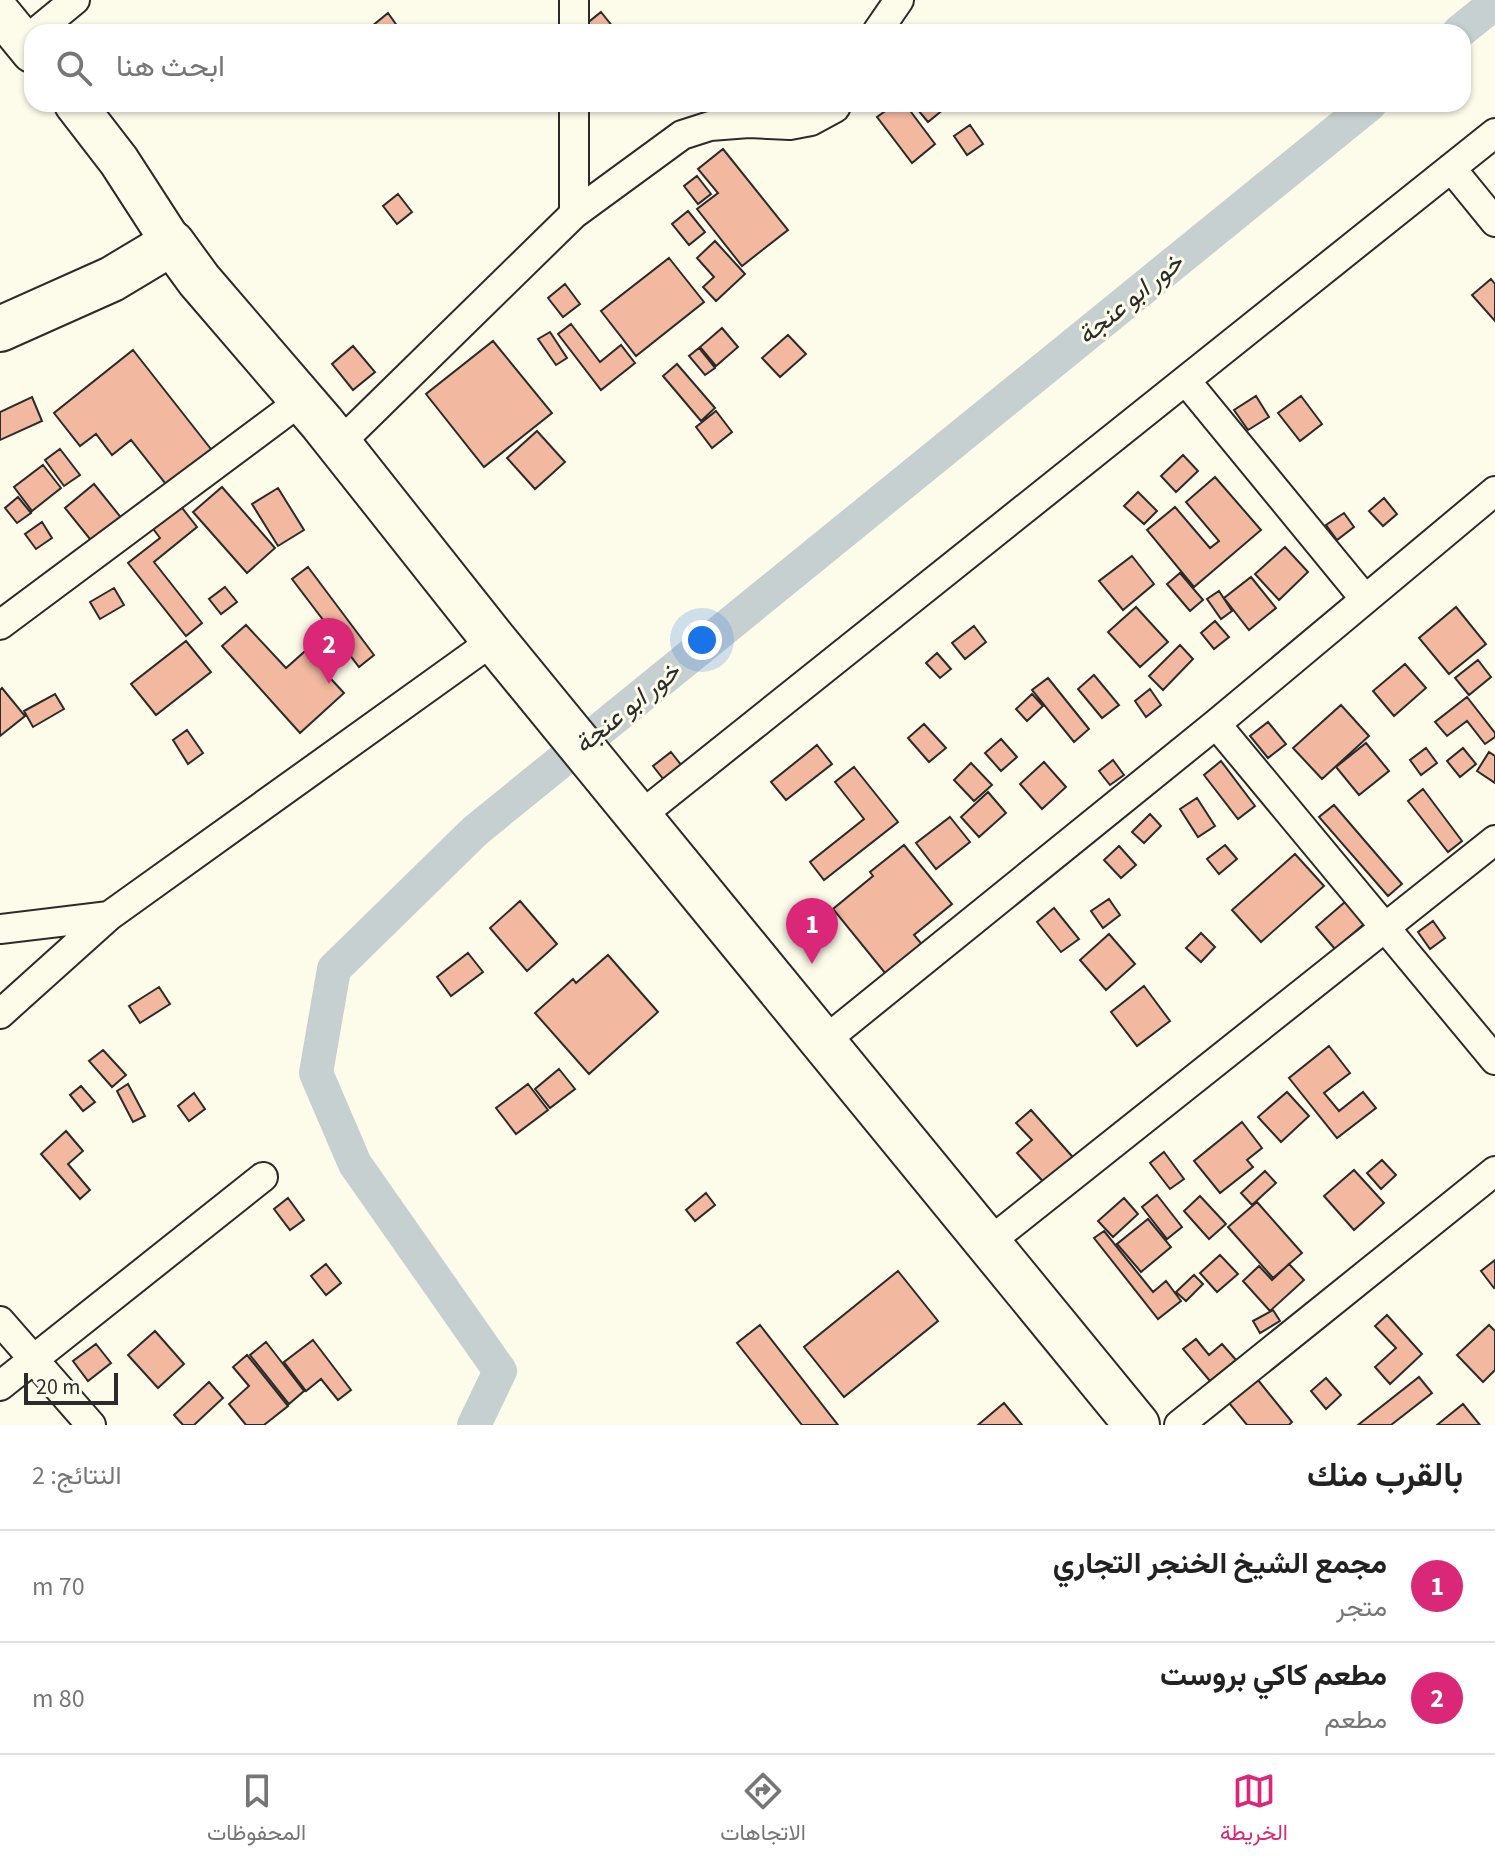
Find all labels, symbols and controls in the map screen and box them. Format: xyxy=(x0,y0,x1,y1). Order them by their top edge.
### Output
search box xyxy=(24,24,1471,112)
text: ابحث هنا xyxy=(116,45,225,88)
icon: search xyxy=(52,46,96,90)
water label: خور ابو عنجة xyxy=(1069,244,1192,353)
pin: 2 xyxy=(303,618,355,684)
your location xyxy=(682,620,722,660)
water label: خور ابو عنجة xyxy=(566,653,689,762)
pin: 1 xyxy=(786,898,838,964)
scale bar xyxy=(24,1369,118,1405)
text: 20 m xyxy=(36,1371,81,1403)
text: بالقرب منك xyxy=(1307,1451,1463,1500)
text: النتائج: 2 xyxy=(32,1457,122,1494)
text: مجمع الشيخ الخنجر التجاري xyxy=(1053,1542,1387,1585)
text: 70 m xyxy=(32,1568,85,1605)
text: 1 xyxy=(1430,1568,1444,1605)
text: متجر xyxy=(1336,1589,1387,1626)
text: مطعم كاكي بروست xyxy=(1160,1654,1387,1697)
text: 80 m xyxy=(32,1680,85,1717)
text: 2 xyxy=(1430,1680,1444,1717)
text: مطعم xyxy=(1324,1701,1387,1738)
tab: المحفوظات xyxy=(207,1769,306,1852)
tab: الاتجاهات xyxy=(720,1769,806,1852)
tab: الخريطة xyxy=(1220,1769,1288,1852)

